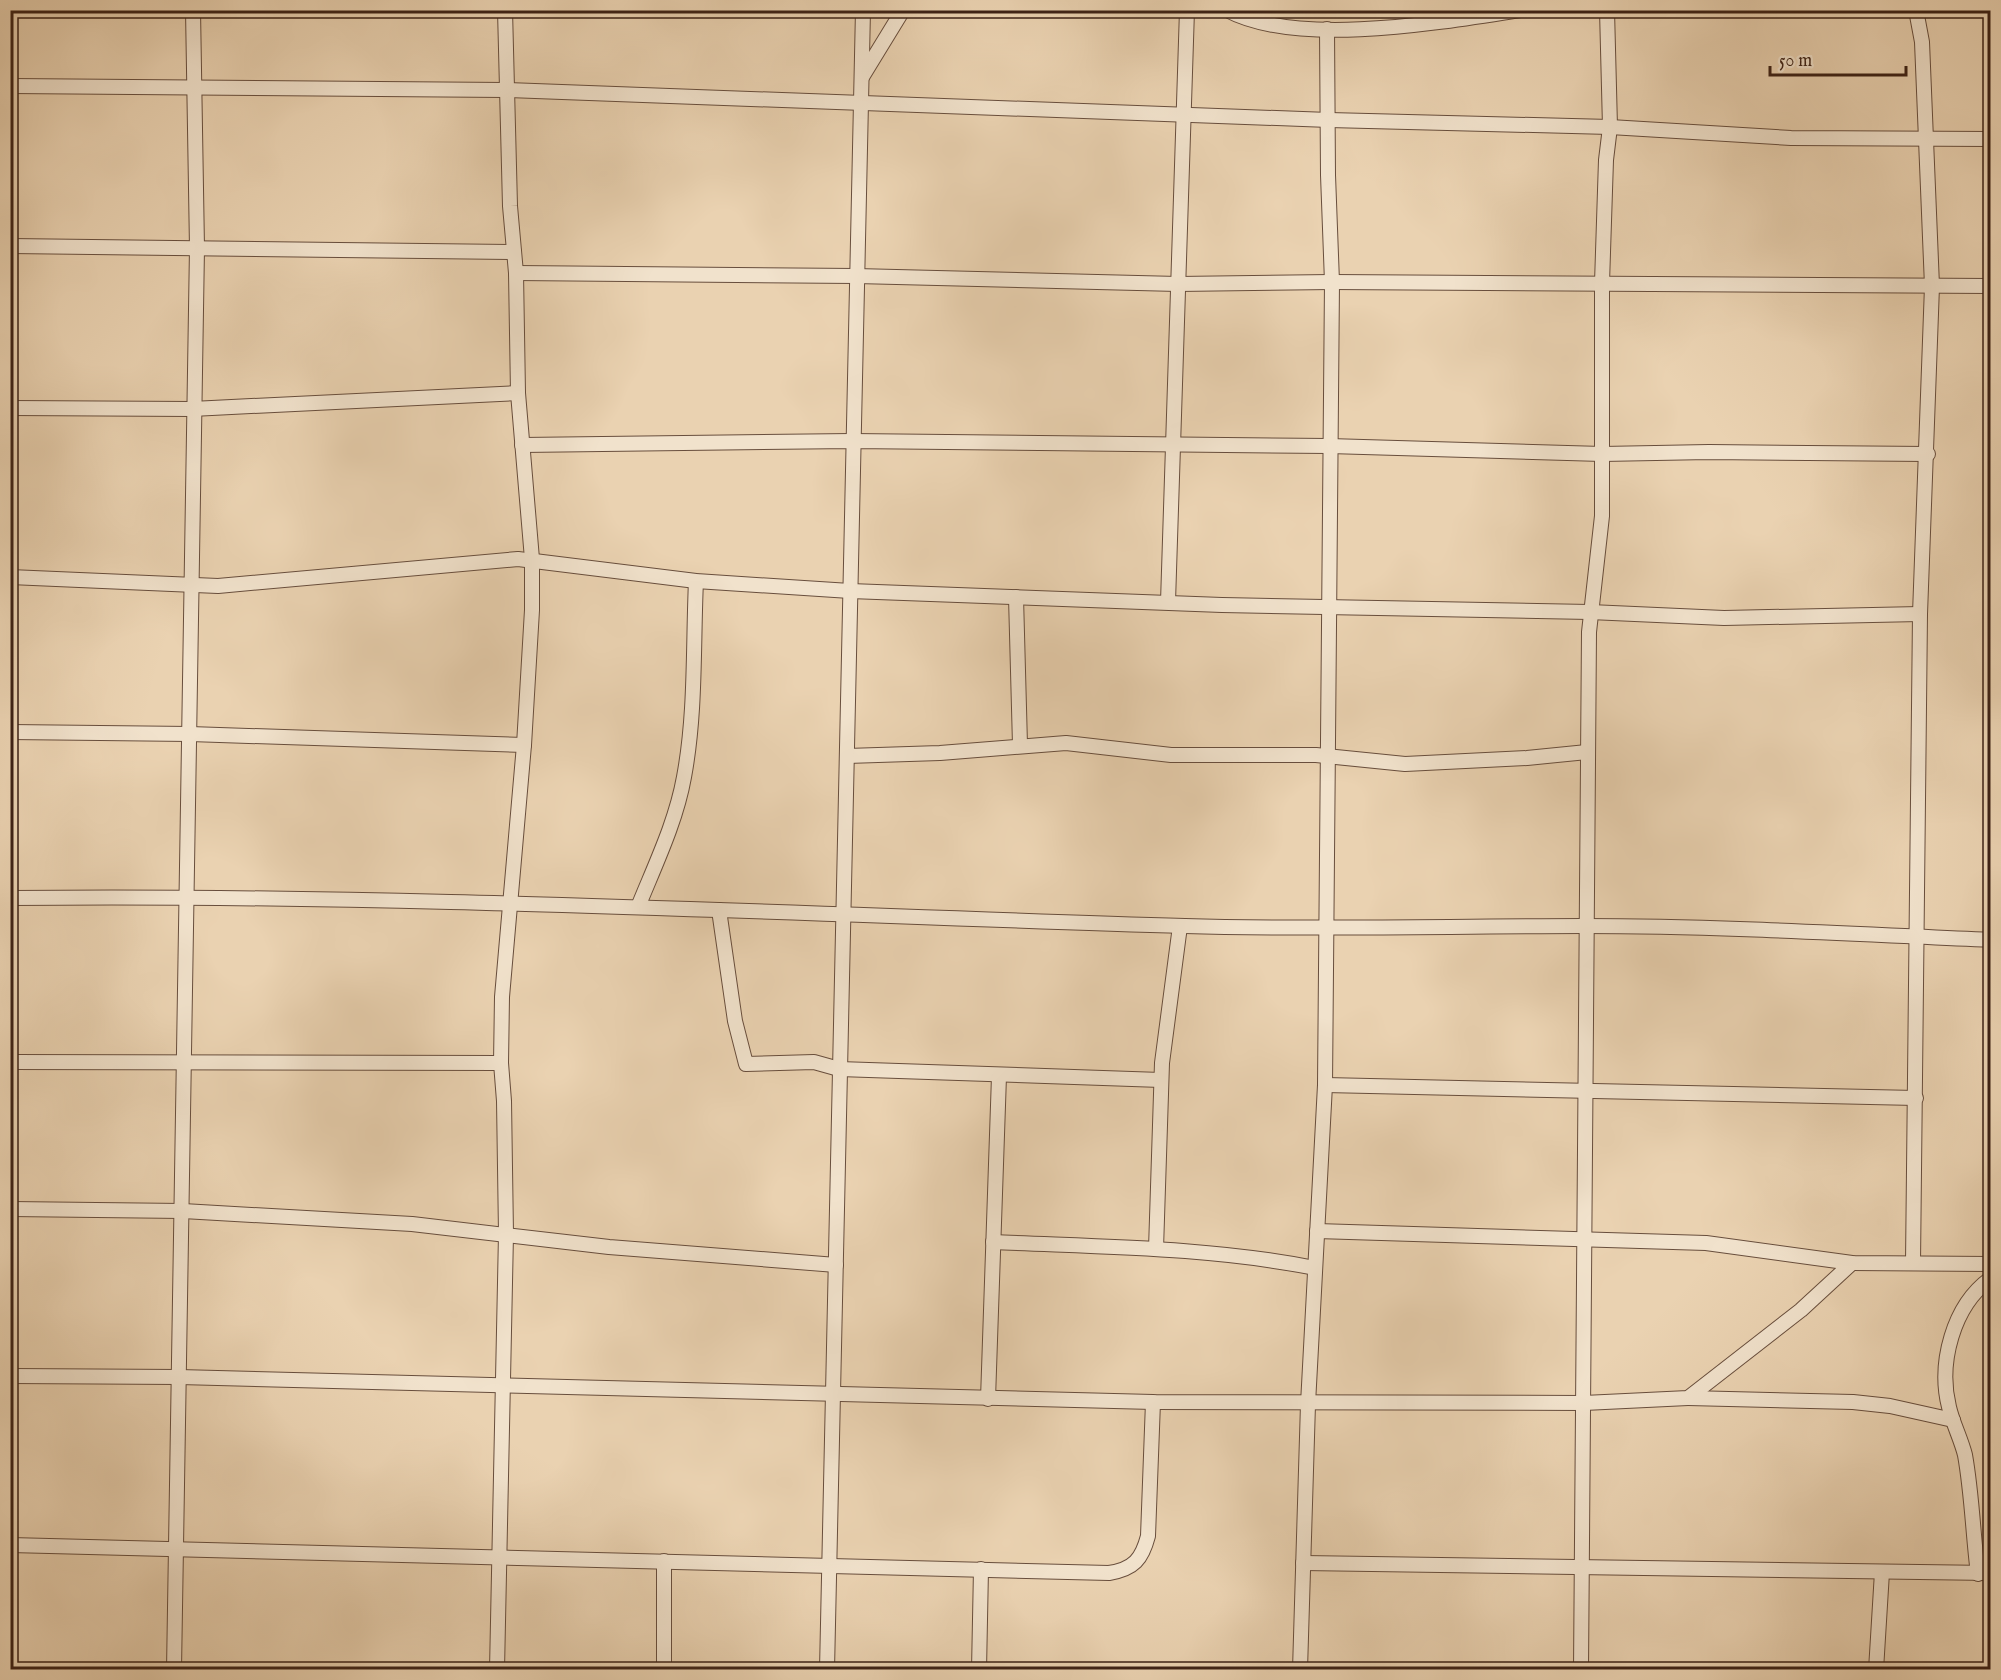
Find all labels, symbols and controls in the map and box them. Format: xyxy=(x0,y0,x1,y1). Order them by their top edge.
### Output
scale bar xyxy=(1770,39,1906,77)
text: 50 m xyxy=(1779,50,1812,73)

